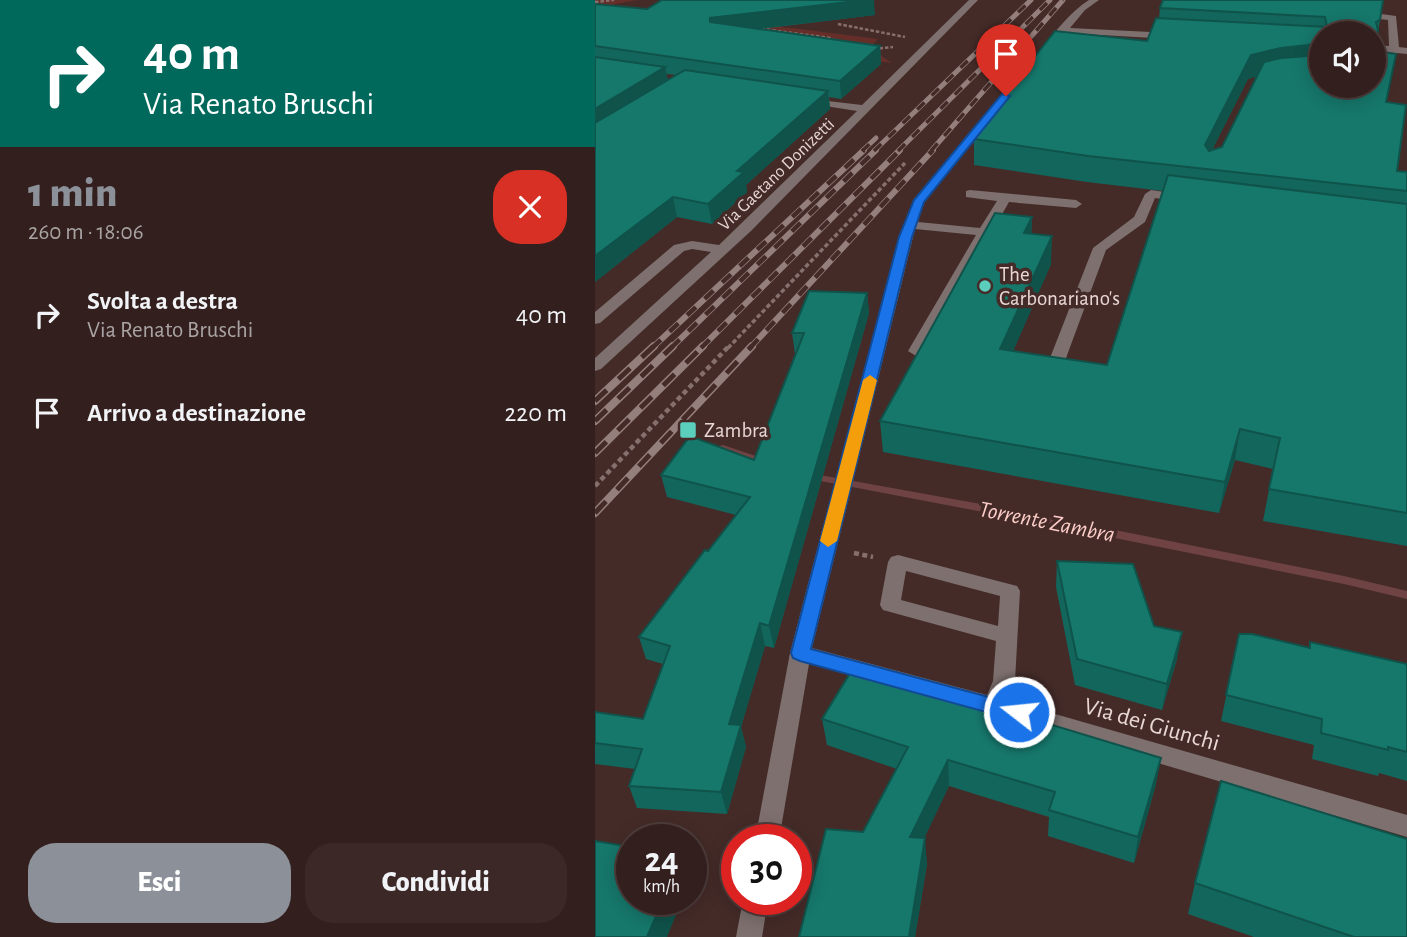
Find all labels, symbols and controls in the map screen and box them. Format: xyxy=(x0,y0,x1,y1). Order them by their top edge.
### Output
map controls xyxy=(1309,21,1386,98)
button: sound xyxy=(1309,21,1386,98)
pin xyxy=(976,24,1036,96)
icon: right xyxy=(28,28,119,119)
text: 40 m xyxy=(143,30,240,79)
icon: arrive xyxy=(987,35,1025,73)
text: Via Renato Bruschi xyxy=(143,88,374,120)
street label: Via Gaetano Donizetti xyxy=(715,115,838,234)
button: close xyxy=(493,170,567,244)
text: 1 min xyxy=(28,172,117,214)
text: 260 m · 18:06 xyxy=(28,221,144,244)
place label: The Carbonariano's xyxy=(999,264,1120,309)
marker: The Carbonariano's xyxy=(977,278,993,294)
text: Svolta a destra xyxy=(87,288,238,314)
icon: right xyxy=(28,296,66,334)
text: 40 m xyxy=(516,302,567,328)
text: Via Renato Bruschi xyxy=(87,319,253,342)
icon: arrive xyxy=(28,394,66,432)
text: Arrivo a destinazione xyxy=(87,400,306,426)
text: 220 m xyxy=(505,400,567,426)
marker: Zambra xyxy=(678,420,698,440)
place label: Zambra xyxy=(704,420,769,441)
water label: Torrente Zambra xyxy=(977,498,1116,547)
position arrow xyxy=(982,675,1056,749)
street label: Via dei Giunchi xyxy=(1081,694,1222,756)
speed limit sign: 30 xyxy=(721,824,812,915)
button: Esci xyxy=(28,843,291,923)
button: Condividi xyxy=(305,843,567,923)
text: 24 xyxy=(644,843,679,878)
text: km/h xyxy=(643,878,680,896)

